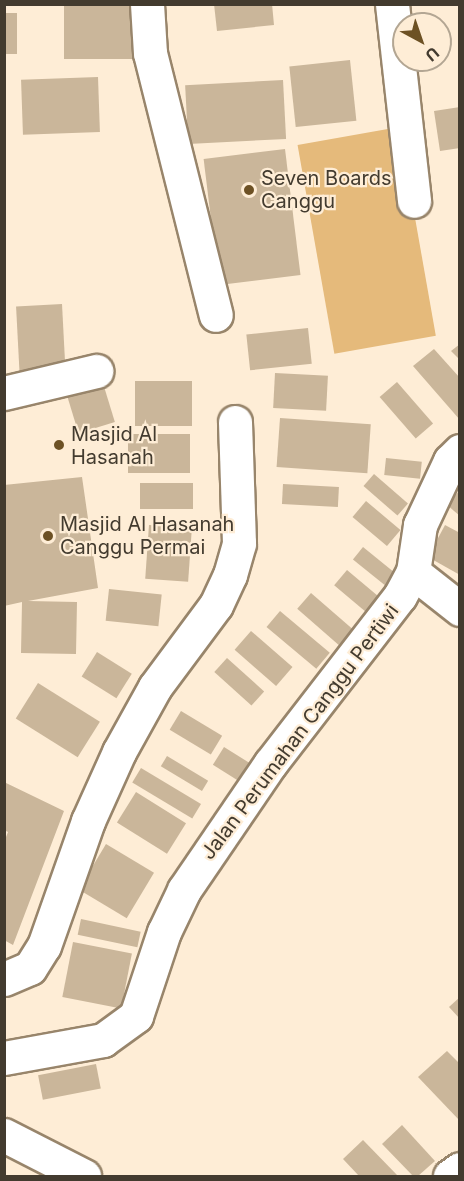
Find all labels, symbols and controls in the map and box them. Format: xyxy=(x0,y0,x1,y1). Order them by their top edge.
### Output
north arrow xyxy=(392,12,452,72)
text: U xyxy=(421,43,443,66)
place label: Seven Boards Canggu xyxy=(261,166,392,213)
marker: Seven Boards Canggu xyxy=(242,183,256,197)
place label: Masjid Al Hasanah xyxy=(71,422,157,469)
marker: Masjid Al Hasanah xyxy=(52,438,66,452)
place label: Masjid Al Hasanah Canggu Permai xyxy=(60,512,234,559)
marker: Masjid Al Hasanah Canggu Permai xyxy=(41,529,55,543)
street label: Jalan Perumahan Canggu Pertiwi xyxy=(196,600,404,864)

